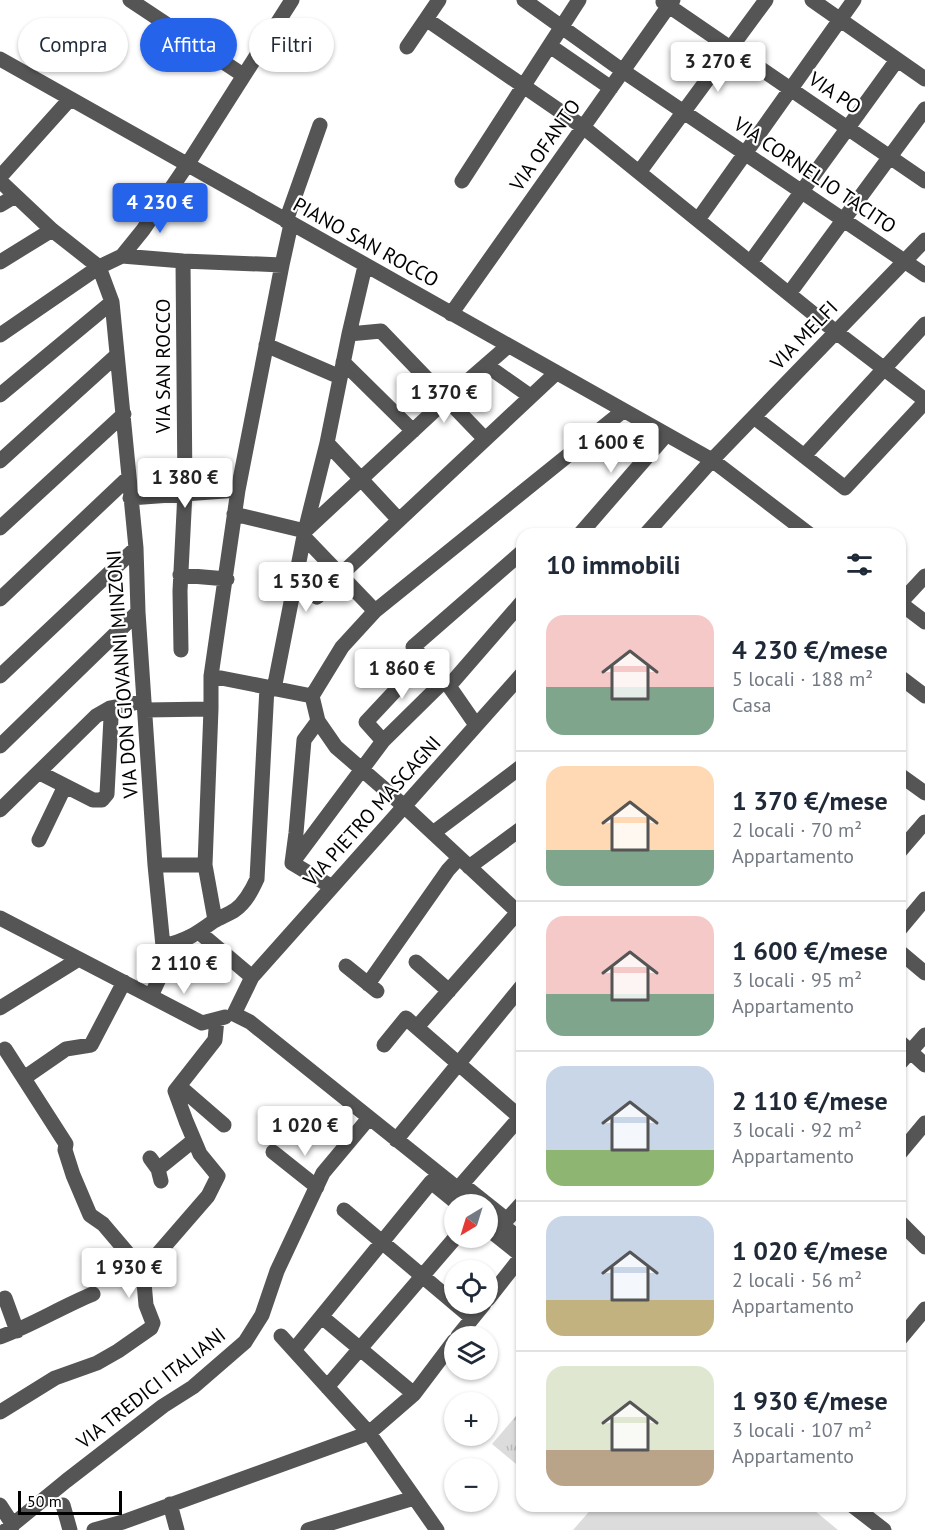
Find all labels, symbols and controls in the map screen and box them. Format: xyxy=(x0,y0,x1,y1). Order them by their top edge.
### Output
chip: Compra xyxy=(18,18,128,72)
chip: Affitta xyxy=(140,18,237,72)
chip: Filtri xyxy=(249,18,334,72)
pin: 3 270 € xyxy=(663,42,773,93)
text: 3 270 € xyxy=(685,48,751,74)
street label: VIA PO xyxy=(803,65,866,120)
street label: VIA OFANTO xyxy=(503,94,586,197)
street label: VIA CORNELIO TACITO xyxy=(728,110,901,239)
pin: 4 230 € xyxy=(105,183,215,234)
text: 4 230 € xyxy=(127,189,193,215)
street label: PIANO SAN ROCCO xyxy=(289,191,443,293)
street label: VIA MELFI xyxy=(764,295,843,376)
street label: VIA SAN ROCCO xyxy=(150,299,176,434)
pin: 1 370 € xyxy=(389,373,499,424)
text: 1 370 € xyxy=(411,379,477,405)
pin: 1 600 € xyxy=(556,423,666,474)
text: 1 600 € xyxy=(578,429,644,455)
pin: 1 380 € xyxy=(130,458,240,509)
text: 1 380 € xyxy=(152,464,218,490)
text: 10 immobili xyxy=(546,548,680,581)
icon: filters xyxy=(843,548,876,581)
street label: VIA DON GIOVANNI MINZONI xyxy=(100,549,144,800)
pin: 1 530 € xyxy=(251,562,361,613)
text: 1 530 € xyxy=(273,568,339,594)
text: 4 230 €/mese xyxy=(732,633,888,666)
icon: home xyxy=(594,639,666,711)
pin: 1 860 € xyxy=(347,649,457,700)
text: 1 860 € xyxy=(369,655,435,681)
text: 5 locali · 188 m² xyxy=(732,666,873,692)
text: Casa xyxy=(732,692,771,718)
street label: VIA PIETRO MASCAGNI xyxy=(297,730,447,893)
text: 1 370 €/mese xyxy=(732,784,888,817)
icon: home xyxy=(594,790,666,862)
text: 2 locali · 70 m² xyxy=(732,817,862,843)
text: Appartamento xyxy=(732,843,854,869)
text: 1 600 €/mese xyxy=(732,934,888,967)
icon: home xyxy=(594,940,666,1012)
pin: 2 110 € xyxy=(129,944,239,995)
text: 2 110 € xyxy=(151,950,217,976)
text: 3 locali · 95 m² xyxy=(732,967,862,993)
text: Appartamento xyxy=(732,993,854,1019)
text: 2 110 €/mese xyxy=(732,1084,888,1117)
icon: home xyxy=(594,1090,666,1162)
pin: 1 020 € xyxy=(250,1106,360,1157)
text: 1 020 € xyxy=(272,1112,338,1138)
text: 3 locali · 92 m² xyxy=(732,1117,862,1143)
text: Appartamento xyxy=(732,1143,854,1169)
north arrow xyxy=(444,1194,498,1248)
map controls xyxy=(444,1194,498,1512)
text: 1 020 €/mese xyxy=(732,1234,888,1267)
icon: home xyxy=(594,1240,666,1312)
pin: 1 930 € xyxy=(74,1248,184,1299)
text: 1 930 € xyxy=(96,1254,162,1280)
button: locate xyxy=(444,1260,498,1314)
text: 2 locali · 56 m² xyxy=(732,1267,862,1293)
text: Appartamento xyxy=(732,1293,854,1319)
street label: VIA TREDICI ITALIANI xyxy=(70,1322,231,1455)
button: layers xyxy=(444,1326,498,1380)
text: 1 930 €/mese xyxy=(732,1384,888,1417)
icon: home xyxy=(594,1390,666,1462)
button: + xyxy=(444,1392,498,1446)
text: 3 locali · 107 m² xyxy=(732,1417,872,1443)
text: Appartamento xyxy=(732,1443,854,1469)
button: − xyxy=(444,1458,498,1512)
scale bar xyxy=(18,1488,122,1516)
text: 50 m xyxy=(27,1491,62,1511)

